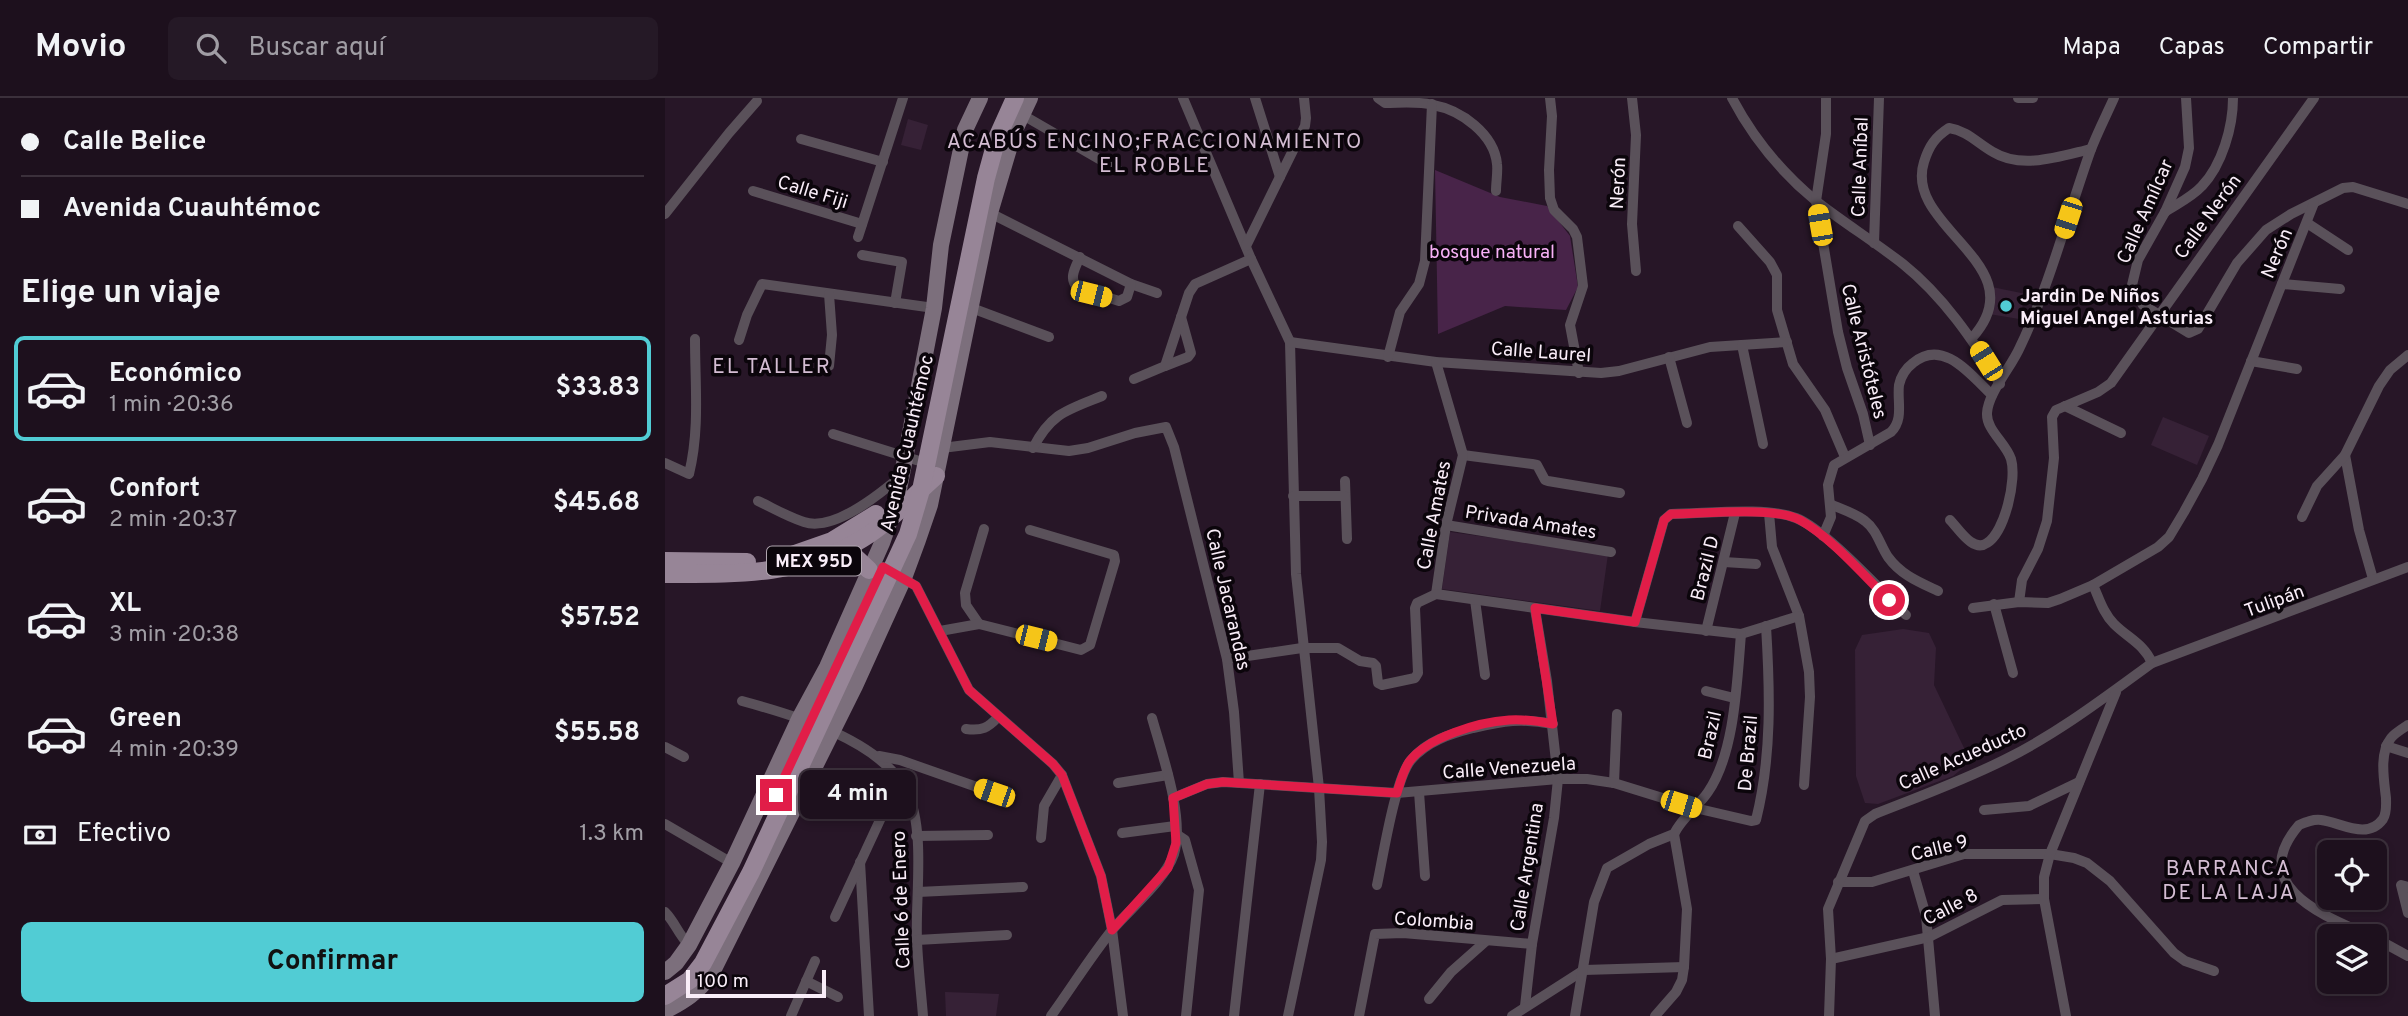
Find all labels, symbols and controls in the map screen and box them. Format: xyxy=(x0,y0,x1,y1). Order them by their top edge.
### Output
search box xyxy=(168,17,658,80)
text: Movio xyxy=(35,27,126,69)
icon: search xyxy=(192,29,230,67)
text: Buscar aquí xyxy=(248,32,385,65)
text: Mapa xyxy=(2063,33,2121,63)
text: Capas xyxy=(2159,33,2225,63)
text: Compartir xyxy=(2263,33,2373,63)
street label: Calle Aníbal xyxy=(1847,116,1875,218)
text: Calle Belice xyxy=(63,126,206,159)
district label: ACABÚS ENCINO;FRACCIONAMIENTO EL ROBLE xyxy=(947,128,1363,180)
street label: Calle Amílcar xyxy=(2112,155,2180,268)
street label: Nerón xyxy=(1606,156,1632,210)
street label: Calle Nerón xyxy=(2170,170,2247,264)
street label: Calle Fiji xyxy=(774,171,851,215)
text: Avenida Cuauhtémoc xyxy=(63,193,321,226)
car xyxy=(2052,195,2085,241)
car xyxy=(1807,202,1834,248)
street label: Nerón xyxy=(2257,225,2299,282)
park label: bosque natural xyxy=(1429,241,1555,265)
text: Elige un viaje xyxy=(21,274,221,314)
car xyxy=(1069,279,1114,309)
street label: Calle Aristóteles xyxy=(1835,281,1891,422)
place label: Jardin De Niños Miguel Angel Asturias xyxy=(2020,285,2213,331)
marker: Jardin De Niños Miguel Angel Asturias xyxy=(1998,298,2014,314)
street label: Calle Laurel xyxy=(1490,338,1592,368)
car xyxy=(1966,338,2007,384)
street label: Avenida Cuauhtémoc xyxy=(876,353,940,534)
district label: EL TALLER xyxy=(712,354,832,381)
icon: car xyxy=(25,357,88,420)
text: Económico xyxy=(109,358,242,391)
text: $33.83 xyxy=(555,372,640,405)
text: 1 min · 20:36 xyxy=(109,391,234,420)
street label: Calle Amates xyxy=(1413,459,1457,572)
icon: car xyxy=(25,472,88,535)
text: Confort xyxy=(109,473,200,506)
text: $45.68 xyxy=(553,487,640,520)
street label: Privada Amates xyxy=(1463,501,1598,545)
text: 2 min · 20:37 xyxy=(109,506,237,535)
street label: Calle Jacarandas xyxy=(1199,526,1255,673)
street label: Brazil D xyxy=(1686,533,1726,604)
road number: MEX 95D xyxy=(767,546,861,575)
street label: Tulipán xyxy=(2241,580,2308,624)
route start xyxy=(1873,584,1905,616)
icon: car xyxy=(25,587,88,650)
text: XL xyxy=(109,588,141,621)
text: $57.52 xyxy=(560,602,640,635)
text: 3 min · 20:38 xyxy=(109,621,239,650)
car xyxy=(1014,623,1059,653)
icon: car xyxy=(25,702,88,765)
text: Green xyxy=(109,703,182,736)
street label: Brazil xyxy=(1694,709,1728,762)
street label: De Brazil xyxy=(1734,714,1764,792)
text: $55.58 xyxy=(554,717,640,750)
street label: Calle Acueducto xyxy=(1895,719,2031,797)
text: 4 min · 20:39 xyxy=(109,736,239,765)
street label: Calle Venezuela xyxy=(1442,752,1577,786)
callout: 4 min xyxy=(801,770,916,820)
car xyxy=(971,776,1018,810)
route end xyxy=(760,779,792,811)
text: 4 min xyxy=(828,780,888,809)
car xyxy=(1658,788,1705,820)
street label: Calle Argentina xyxy=(1506,801,1550,933)
icon: cash xyxy=(21,816,59,854)
text: Efectivo xyxy=(77,818,171,851)
text: 1.3 km xyxy=(579,820,644,849)
street label: Calle 6 de Enero xyxy=(888,830,916,969)
street label: Calle 9 xyxy=(1908,830,1971,868)
map controls xyxy=(2317,840,2387,994)
button: locate xyxy=(2317,840,2387,910)
district label: BARRANCA DE LA LAJA xyxy=(2162,856,2296,907)
street label: Calle 8 xyxy=(1919,884,1982,932)
street label: Colombia xyxy=(1393,907,1475,937)
button: Confirmar xyxy=(21,922,644,1002)
button: layers xyxy=(2317,924,2387,994)
scale bar xyxy=(686,967,826,999)
text: 100 m xyxy=(697,970,749,994)

